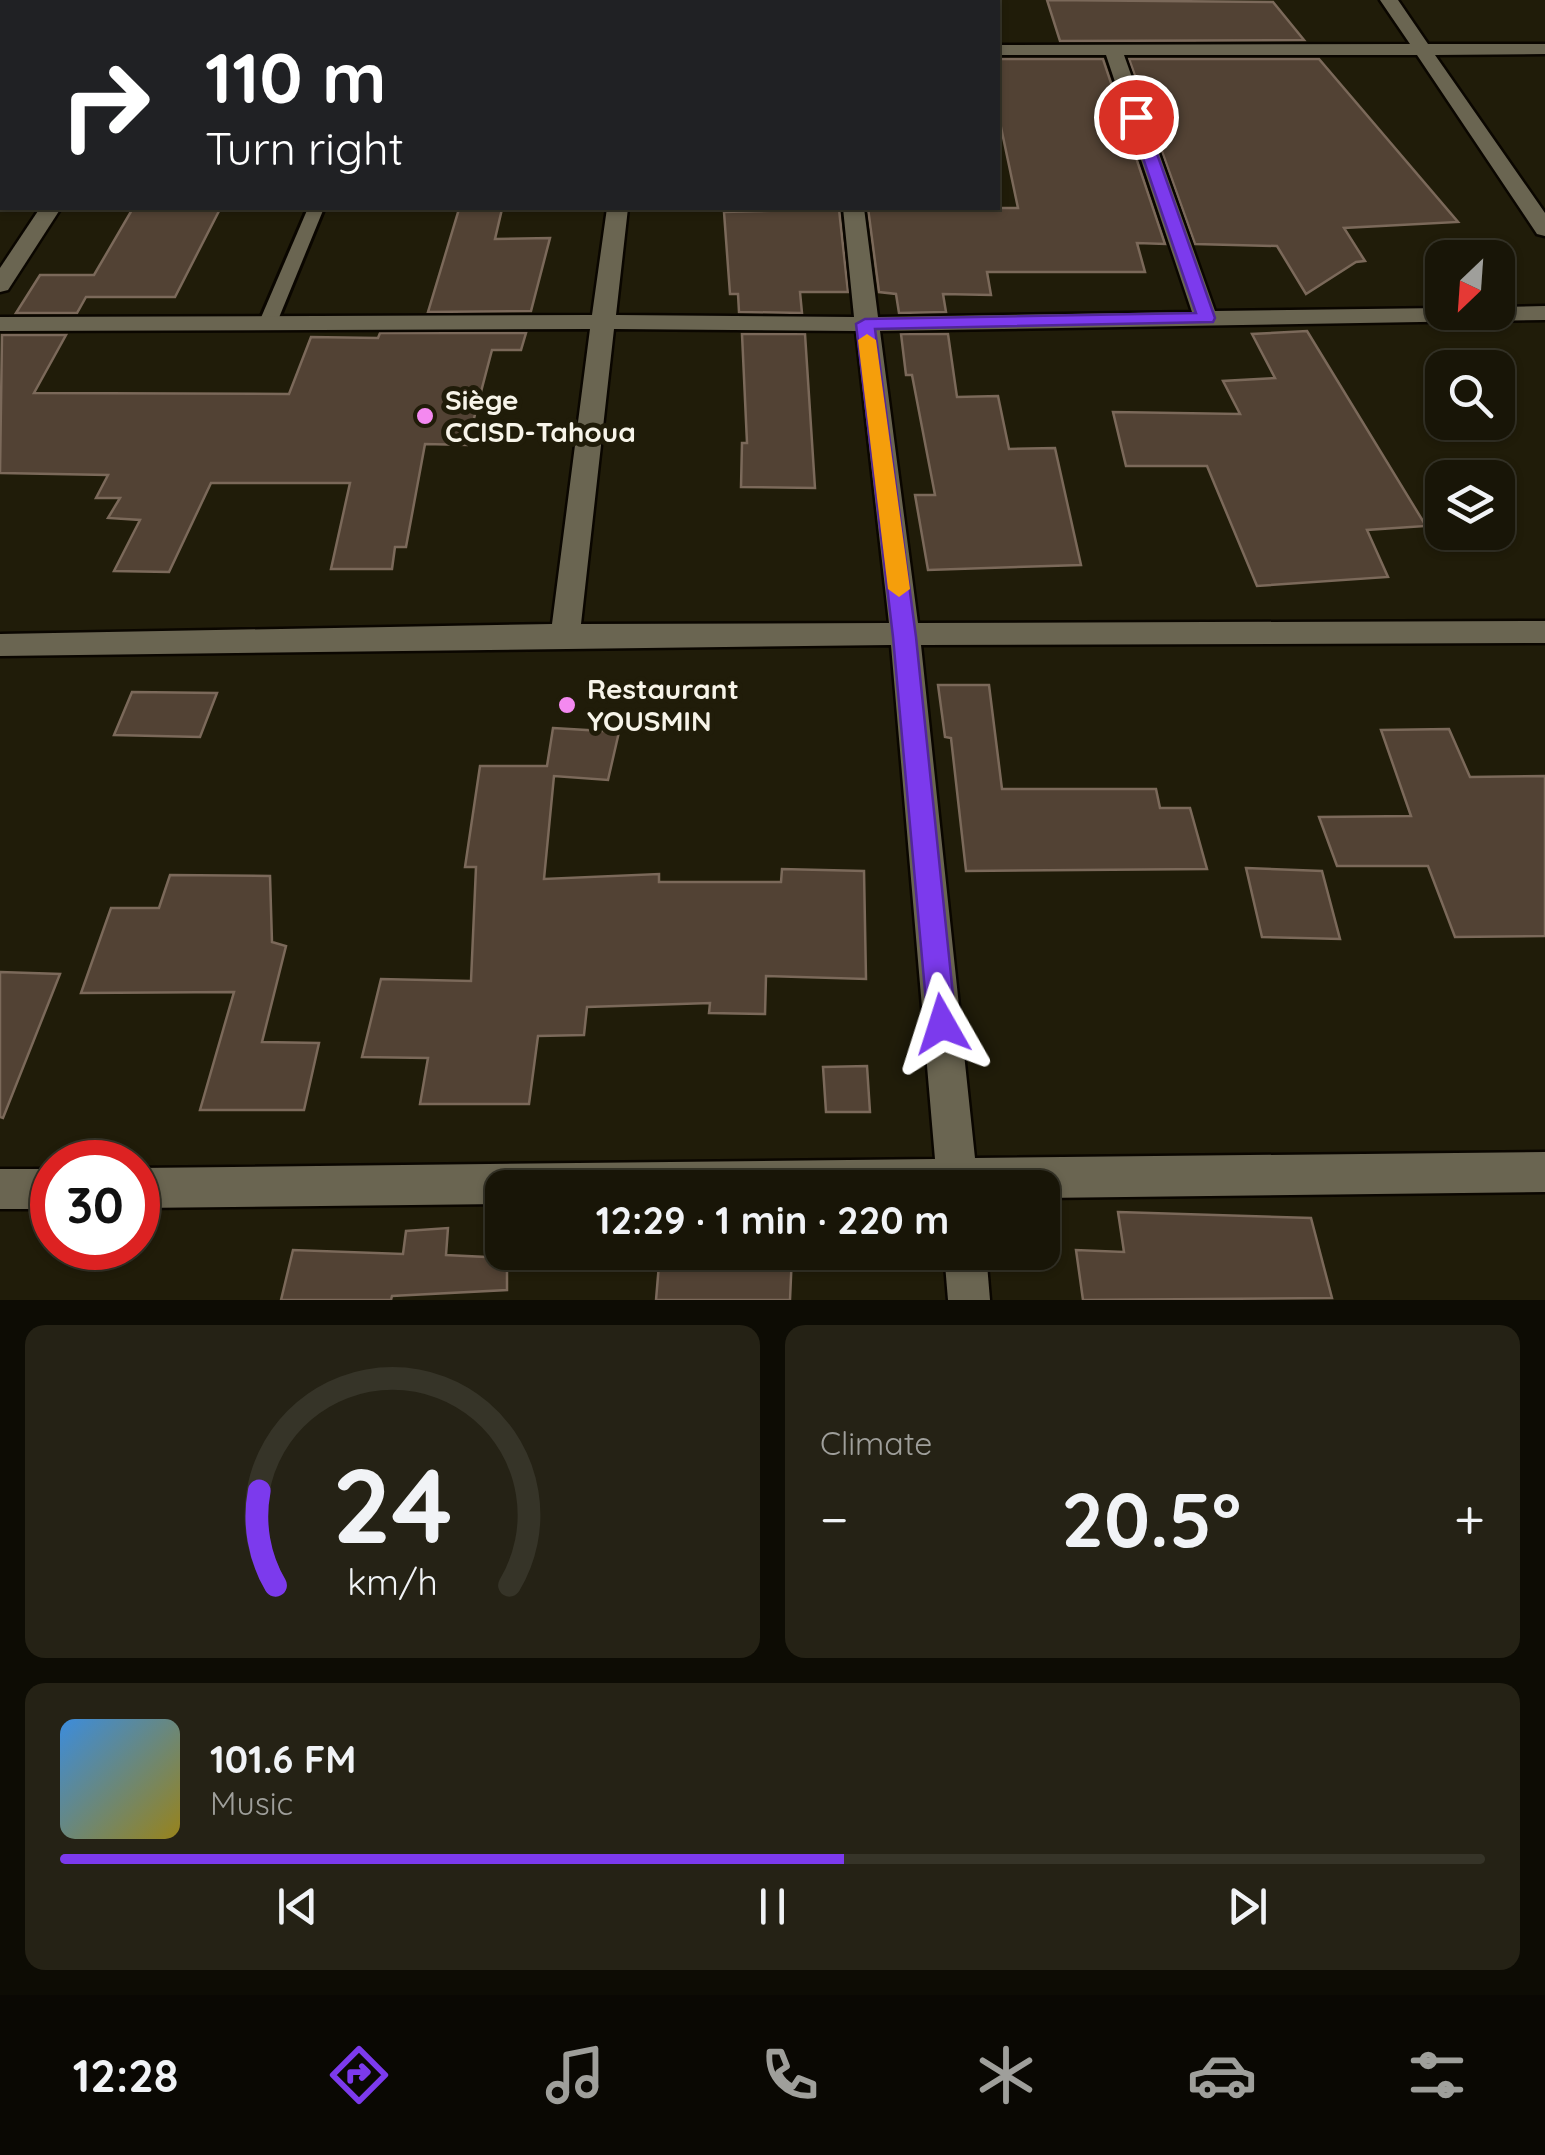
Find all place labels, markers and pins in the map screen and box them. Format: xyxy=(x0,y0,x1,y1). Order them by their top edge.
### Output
pin xyxy=(1094,75,1179,160)
place label: Siège CCISD-Tahoua xyxy=(445,382,636,449)
marker: Siège CCISD-Tahoua xyxy=(414,405,436,427)
place label: Restaurant YOUSMIN xyxy=(587,671,739,738)
marker: Restaurant YOUSMIN xyxy=(556,694,578,716)

